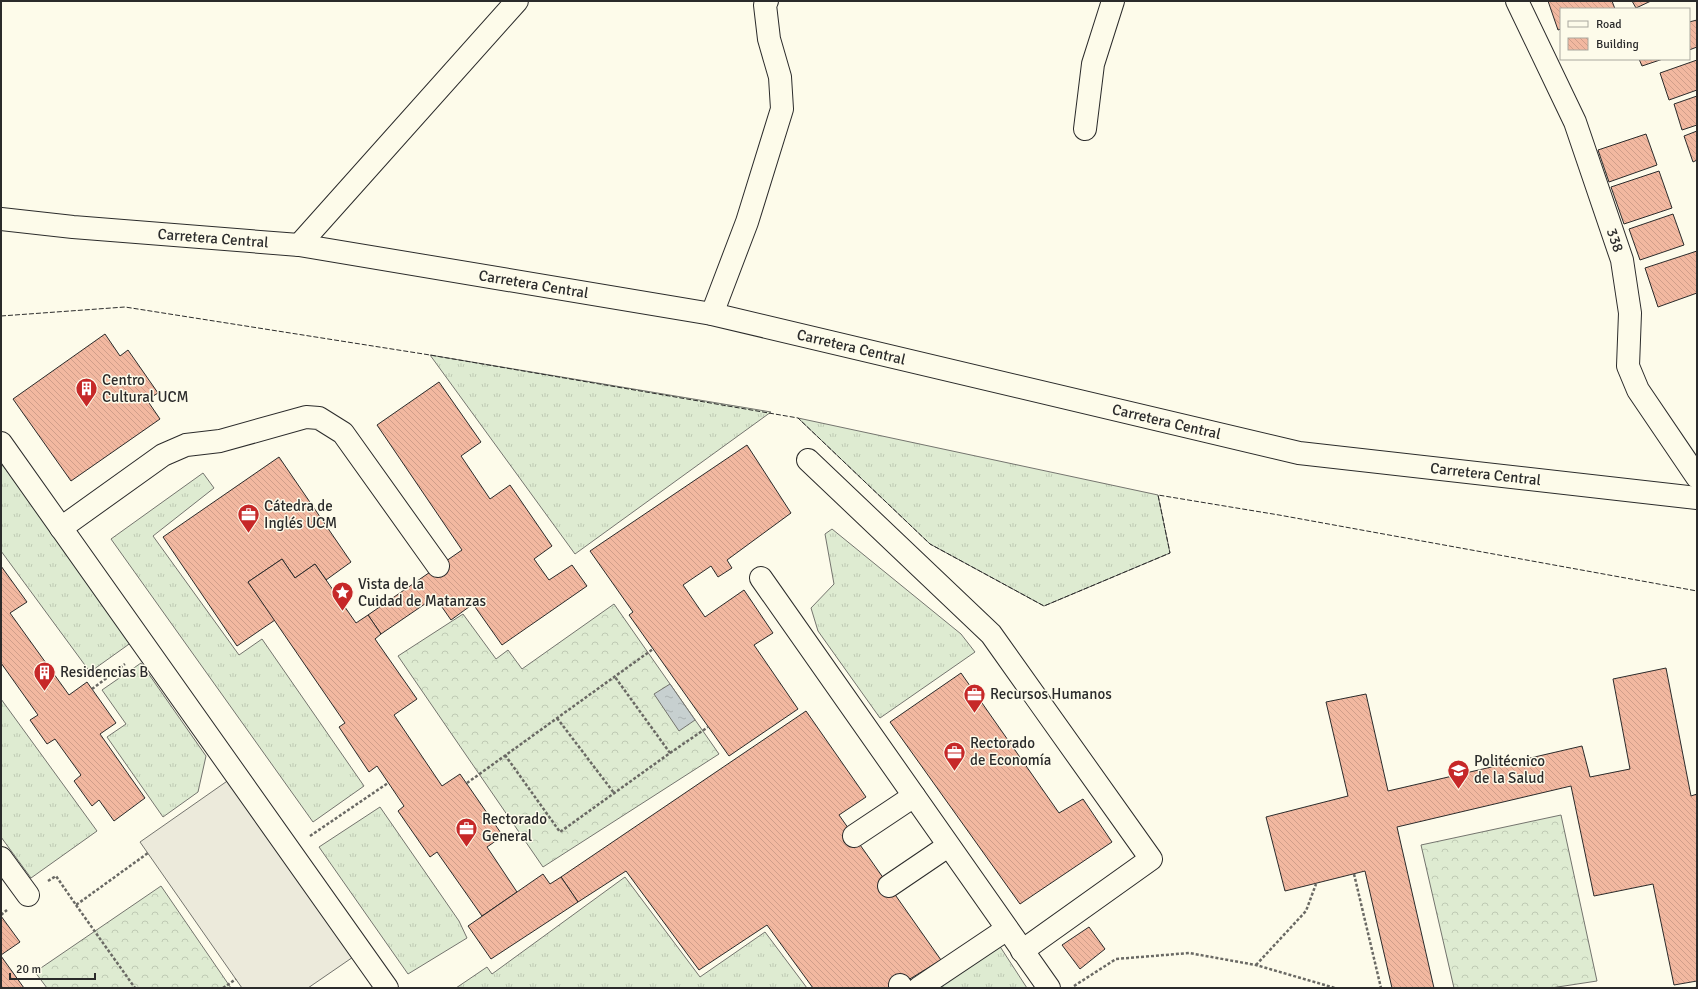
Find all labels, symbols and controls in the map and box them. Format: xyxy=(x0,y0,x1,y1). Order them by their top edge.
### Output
legend xyxy=(1560,8,1690,60)
text: Road xyxy=(1596,17,1622,32)
text: Building xyxy=(1596,37,1639,52)
street label: Carretera Central xyxy=(157,225,269,252)
street label: 338 xyxy=(1603,226,1628,255)
street label: Carretera Central xyxy=(477,266,590,302)
street label: Carretera Central xyxy=(795,325,907,369)
place label: Centro Cultural UCM xyxy=(102,371,189,406)
building icon: Centro Cultural UCM xyxy=(74,376,100,409)
street label: Carretera Central xyxy=(1110,400,1223,443)
street label: Carretera Central xyxy=(1429,459,1542,489)
place label: Cátedra de Inglés UCM xyxy=(264,497,337,532)
office icon: Cátedra de Inglés UCM xyxy=(236,502,262,535)
place label: Vista de la Cuidad de Matanzas xyxy=(358,575,487,610)
place icon: Vista de la Cuidad de Matanzas xyxy=(329,580,355,613)
building icon: Residencias B xyxy=(31,659,57,692)
place label: Residencias B xyxy=(60,663,148,681)
office icon: Recursos Humanos xyxy=(962,681,988,714)
place label: Recursos Humanos xyxy=(990,685,1112,703)
place label: Rectorado de Economía xyxy=(970,734,1051,769)
office icon: Rectorado de Economía xyxy=(941,739,967,772)
place label: Politécnico de la Salud xyxy=(1474,752,1545,787)
school or university icon: Politécnico de la Salud xyxy=(1446,757,1472,790)
place label: Rectorado General xyxy=(482,810,547,845)
office icon: Rectorado General xyxy=(454,815,480,848)
scale bar xyxy=(10,955,95,981)
text: 20 m xyxy=(16,962,41,977)

